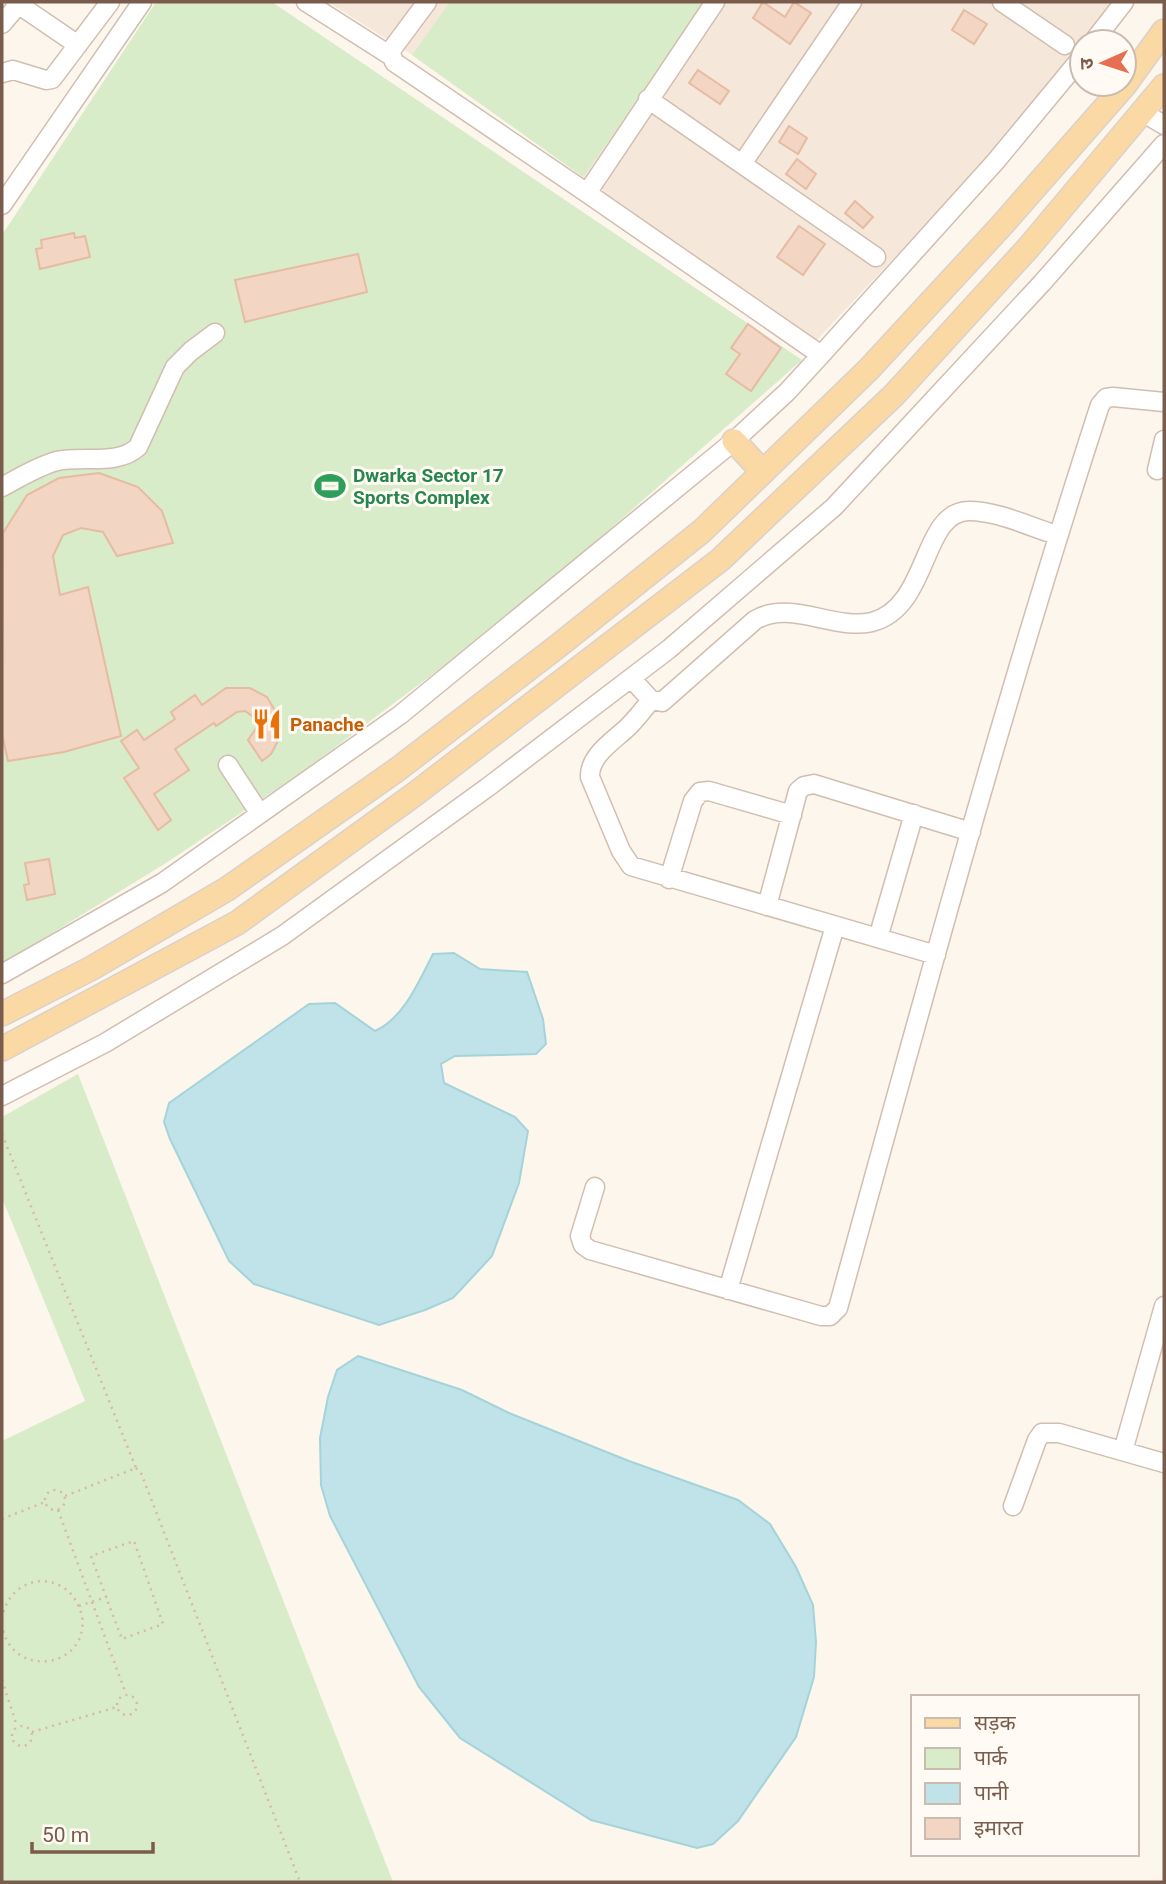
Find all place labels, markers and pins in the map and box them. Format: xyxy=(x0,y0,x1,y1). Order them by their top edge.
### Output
place label: Dwarka Sector 17 Sports Complex xyxy=(353,464,504,509)
sports icon: Dwarka Sector 17 Sports Complex xyxy=(313,469,347,503)
restaurant icon: Panache xyxy=(250,707,284,741)
place label: Panache xyxy=(290,713,364,736)

